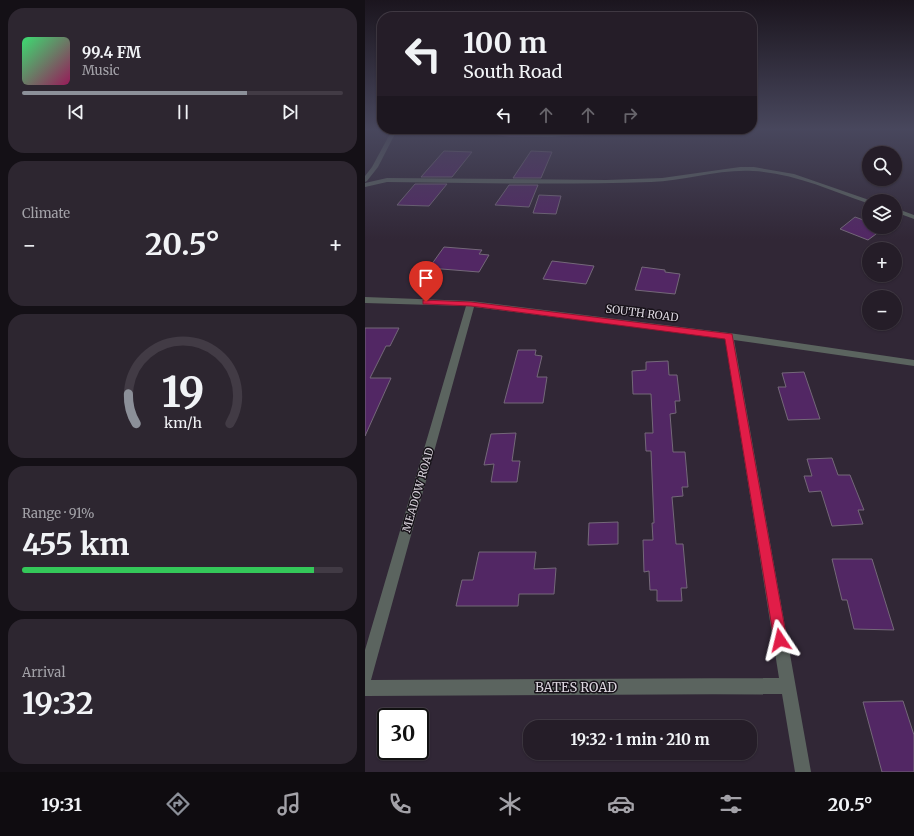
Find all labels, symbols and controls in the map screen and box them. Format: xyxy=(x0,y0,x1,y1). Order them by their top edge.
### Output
text: 100 m xyxy=(463,25,547,61)
icon: left xyxy=(397,28,449,80)
text: 99.4 FM xyxy=(82,43,141,62)
text: South Road xyxy=(463,60,562,83)
text: Music xyxy=(82,62,120,79)
icon: previous xyxy=(65,101,87,123)
icon: pause xyxy=(172,101,194,123)
icon: next xyxy=(279,101,301,123)
icon: left xyxy=(493,104,515,126)
icon: ahead xyxy=(535,104,557,126)
icon: ahead xyxy=(577,104,599,126)
icon: right xyxy=(619,104,641,126)
map controls xyxy=(862,146,902,330)
button: search xyxy=(862,146,902,186)
button: layers xyxy=(862,194,902,234)
text: Climate xyxy=(22,205,70,222)
text: 20.5° xyxy=(145,225,220,263)
text: − xyxy=(22,231,37,259)
text: + xyxy=(328,231,343,259)
button: + xyxy=(862,242,902,282)
pin xyxy=(409,261,443,302)
icon: arrive xyxy=(415,267,437,289)
button: − xyxy=(862,290,902,330)
street label: SOUTH ROAD xyxy=(605,302,679,324)
text: 19 xyxy=(161,366,204,418)
text: km/h xyxy=(164,414,202,432)
street label: MEADOW ROAD xyxy=(399,446,437,534)
text: Range · 91% xyxy=(22,505,95,522)
text: 455 km xyxy=(22,525,130,563)
position arrow xyxy=(759,619,801,661)
text: Arrival xyxy=(22,664,65,681)
street label: BATES ROAD xyxy=(535,679,617,696)
text: 19:32 xyxy=(22,684,94,722)
speed limit sign: 30 xyxy=(377,708,429,760)
text: 19:32 · 1 min · 210 m xyxy=(570,730,710,749)
icon: directions xyxy=(164,790,192,818)
icon: music xyxy=(275,790,303,818)
icon: phone xyxy=(386,790,414,818)
icon: climate xyxy=(496,790,524,818)
icon: car xyxy=(607,790,635,818)
icon: filters xyxy=(717,790,745,818)
text: 19:31 xyxy=(41,793,82,816)
text: 20.5° xyxy=(828,793,873,816)

